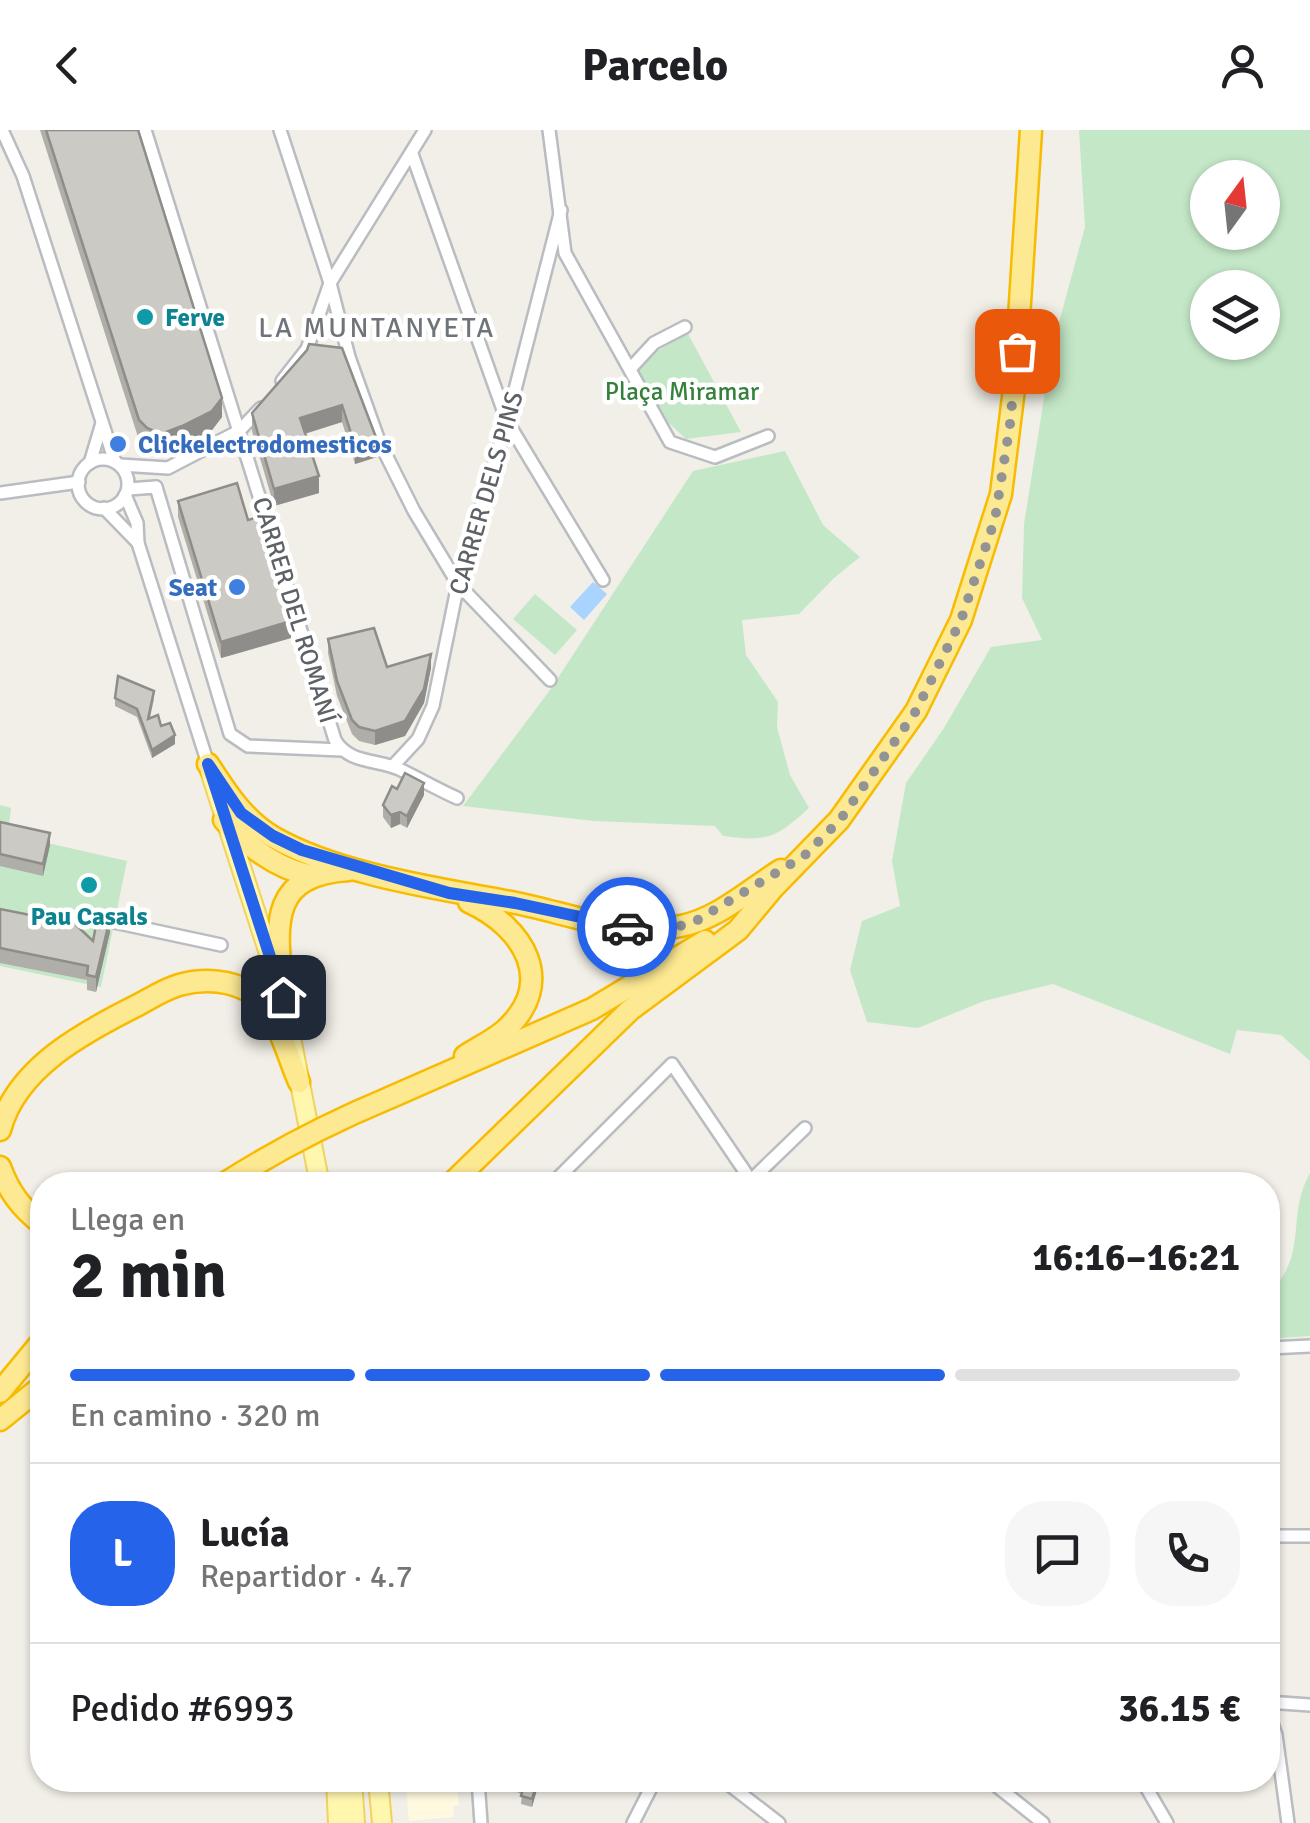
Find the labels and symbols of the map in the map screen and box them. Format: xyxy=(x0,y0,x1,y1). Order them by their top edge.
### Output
north arrow xyxy=(1190,160,1280,250)
place label: Ferve xyxy=(165,302,225,333)
marker: Ferve xyxy=(134,306,156,328)
pin xyxy=(975,309,1060,394)
district label: LA MUNTANYETA xyxy=(258,311,496,345)
park label: Plaça Miramar xyxy=(605,376,760,407)
street label: CARRER DELS PINS xyxy=(442,388,530,598)
place label: Clickelectrodomesticos xyxy=(138,429,392,460)
marker: Clickelectrodomesticos xyxy=(107,433,129,455)
street label: CARRER DEL ROMANÍ xyxy=(246,493,344,727)
place label: Seat xyxy=(169,572,217,603)
marker: Seat xyxy=(226,576,248,598)
marker: Pau Casals xyxy=(78,874,100,896)
courier xyxy=(577,877,677,977)
place label: Pau Casals xyxy=(30,901,148,932)
pin xyxy=(241,955,326,1040)

